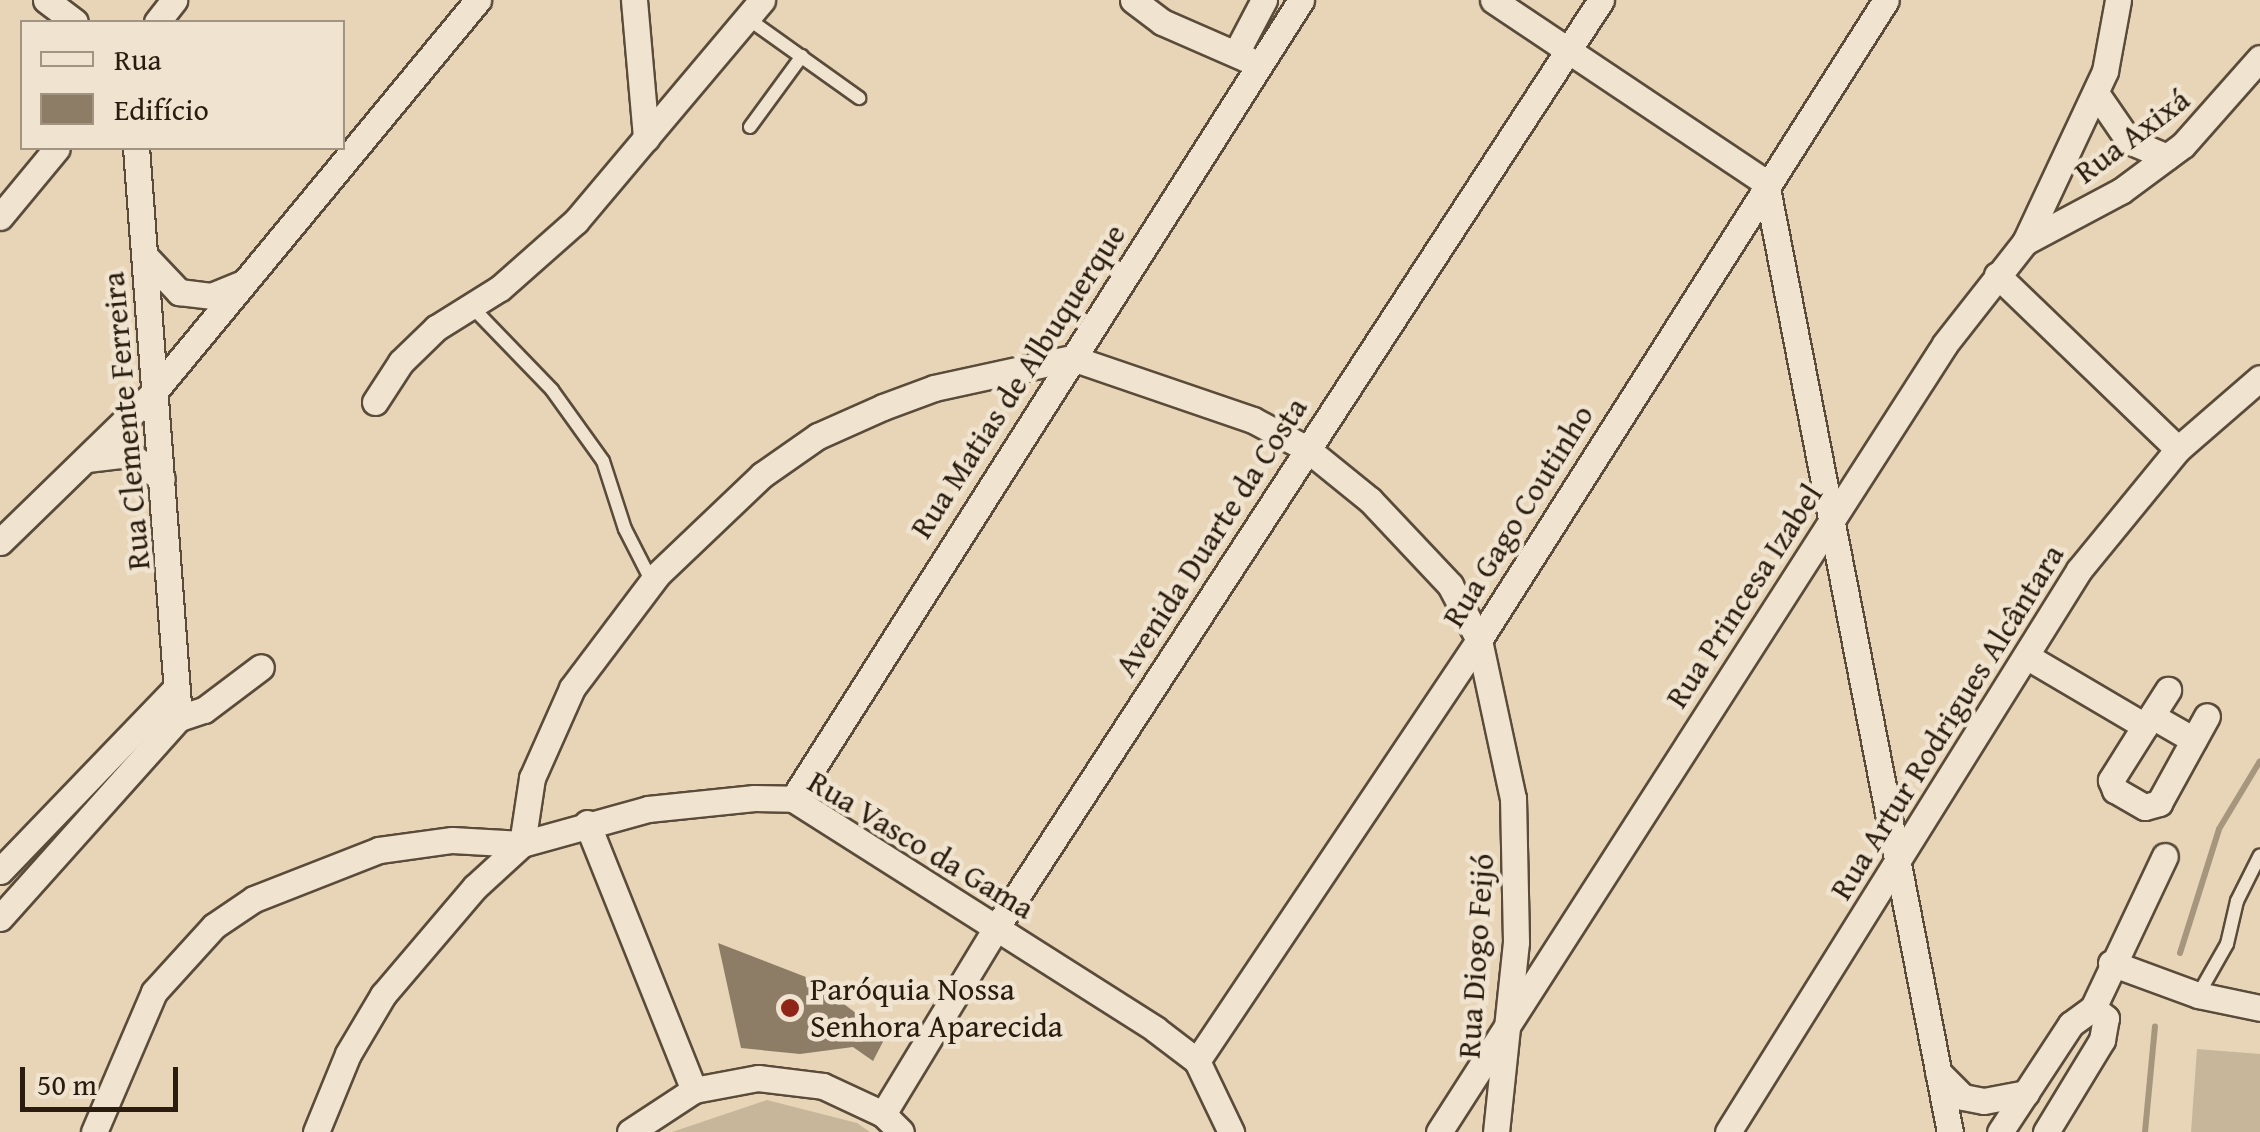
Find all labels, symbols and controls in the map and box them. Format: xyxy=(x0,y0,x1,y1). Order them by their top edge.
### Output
legend xyxy=(20,20,345,150)
text: Rua xyxy=(114,37,162,81)
street label: Rua Axixá xyxy=(2067,80,2197,192)
text: Edifício xyxy=(114,87,209,131)
street label: Rua Matias de Albuquerque xyxy=(902,217,1134,545)
street label: Rua Clemente Ferreira xyxy=(94,270,158,572)
street label: Avenida Duarte da Costa xyxy=(1106,390,1316,684)
street label: Rua Gago Coutinho xyxy=(1434,398,1602,634)
street label: Rua Princesa Izabel xyxy=(1657,477,1831,715)
street label: Rua Artur Rodrigues Alcântara xyxy=(1822,537,2072,907)
street label: Rua Vasco da Gama xyxy=(801,762,1041,928)
street label: Rua Diogo Feijó xyxy=(1450,852,1502,1060)
place label: Paróquia Nossa Senhora Aparecida xyxy=(810,971,1063,1046)
marker: Paróquia Nossa Senhora Aparecida xyxy=(779,997,801,1019)
scale bar xyxy=(25,1047,182,1109)
text: 50 m xyxy=(37,1062,97,1106)

